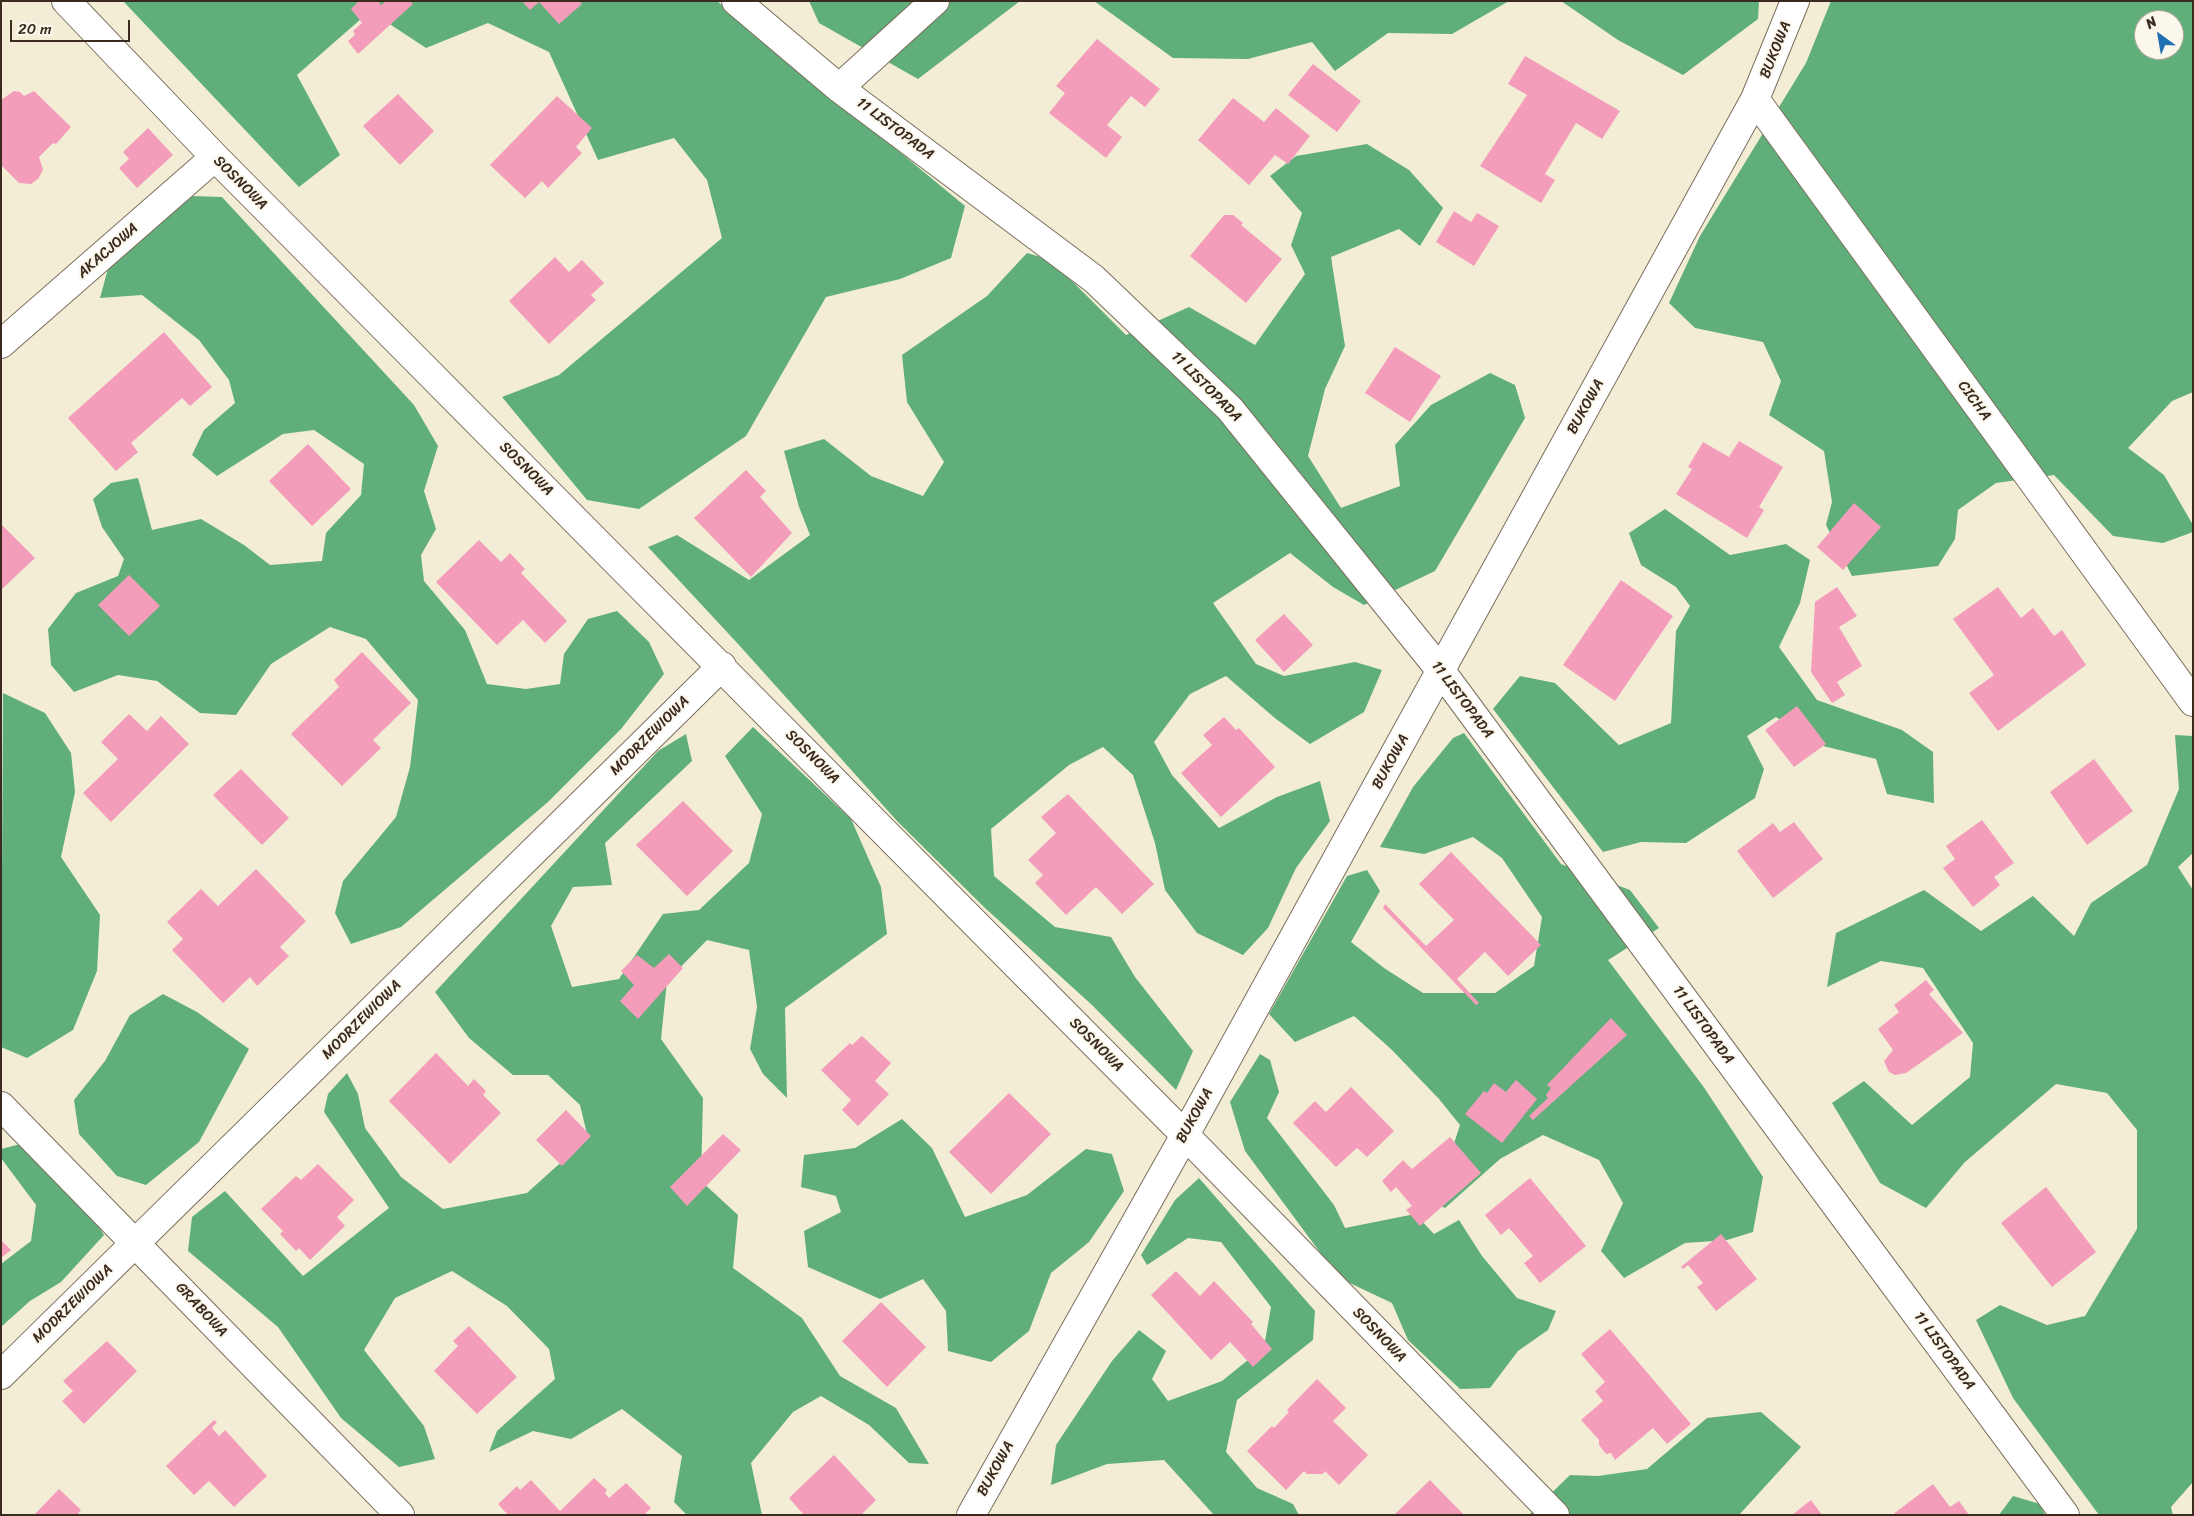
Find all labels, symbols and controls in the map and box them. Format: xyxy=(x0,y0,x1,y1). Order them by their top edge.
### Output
scale bar xyxy=(12,10,132,42)
north arrow xyxy=(2134,10,2184,60)
text: N xyxy=(2141,10,2162,36)
text: 20 m xyxy=(18,16,52,42)
street label: BUKOWA xyxy=(1756,19,1796,81)
street label: 11 LISTOPADA xyxy=(853,94,937,164)
street label: SOSNOWA xyxy=(209,152,271,214)
street label: AKACJOWA xyxy=(74,220,142,282)
street label: 11 LISTOPADA xyxy=(1167,348,1245,426)
street label: BUKOWA xyxy=(1564,376,1608,438)
street label: CICHA xyxy=(1953,377,1995,425)
street label: SOSNOWA xyxy=(495,438,557,500)
street label: 11 LISTOPADA xyxy=(1427,658,1497,742)
street label: MODRZEWIOWA xyxy=(607,693,693,779)
street label: SOSNOWA xyxy=(781,726,843,788)
street label: BUKOWA xyxy=(1369,731,1413,793)
street label: MODRZEWIOWA xyxy=(319,977,405,1063)
street label: 11 LISTOPADA xyxy=(1669,982,1737,1068)
street label: SOSNOWA xyxy=(1065,1014,1127,1076)
street label: BUKOWA xyxy=(1173,1085,1217,1147)
street label: MODRZEWIOWA xyxy=(29,1261,117,1347)
street label: GRABOWA xyxy=(171,1279,231,1341)
street label: SOSNOWA xyxy=(1349,1304,1409,1366)
street label: 11 LISTOPADA xyxy=(1910,1308,1978,1394)
street label: BUKOWA xyxy=(974,1438,1018,1500)

